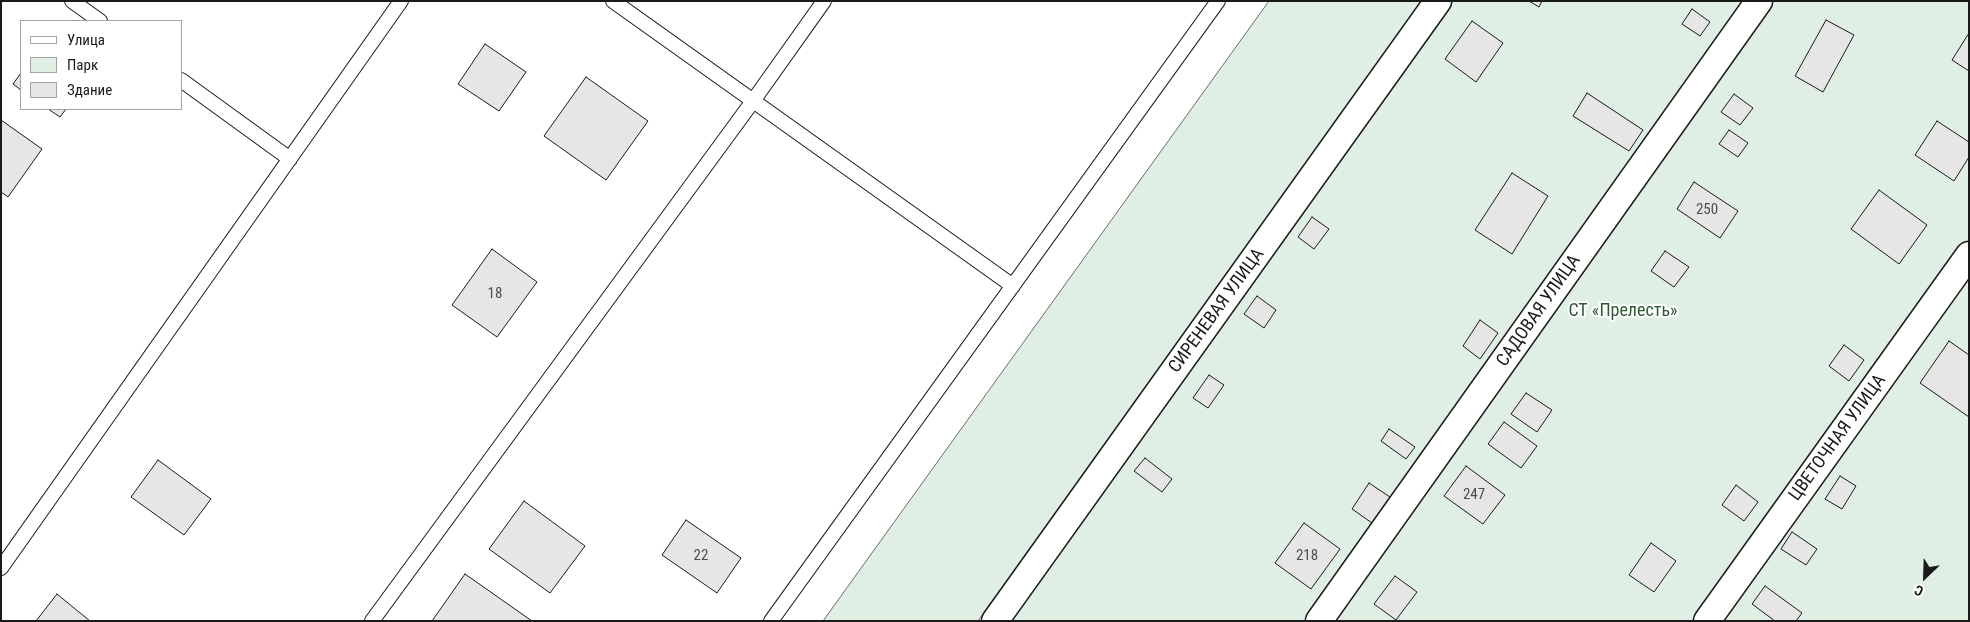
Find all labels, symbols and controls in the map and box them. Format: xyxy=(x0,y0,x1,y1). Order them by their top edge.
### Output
legend xyxy=(20,20,182,110)
text: Улица xyxy=(67,31,105,49)
text: Парк xyxy=(67,56,98,74)
text: Здание xyxy=(67,81,112,99)
house number: 250 xyxy=(1696,201,1718,219)
street label: СИРЕНЕВАЯ УЛИЦА xyxy=(1165,245,1269,377)
street label: САДОВАЯ УЛИЦА xyxy=(1492,251,1586,371)
house number: 18 xyxy=(488,285,502,303)
park label: СТ «Прелесть» xyxy=(1568,300,1678,322)
street label: ЦВЕТОЧНАЯ УЛИЦА xyxy=(1785,371,1891,505)
house number: 247 xyxy=(1463,486,1485,504)
house number: 22 xyxy=(694,547,708,565)
house number: 218 xyxy=(1296,547,1318,565)
north arrow xyxy=(1900,552,1950,602)
text: С xyxy=(1912,582,1926,600)

